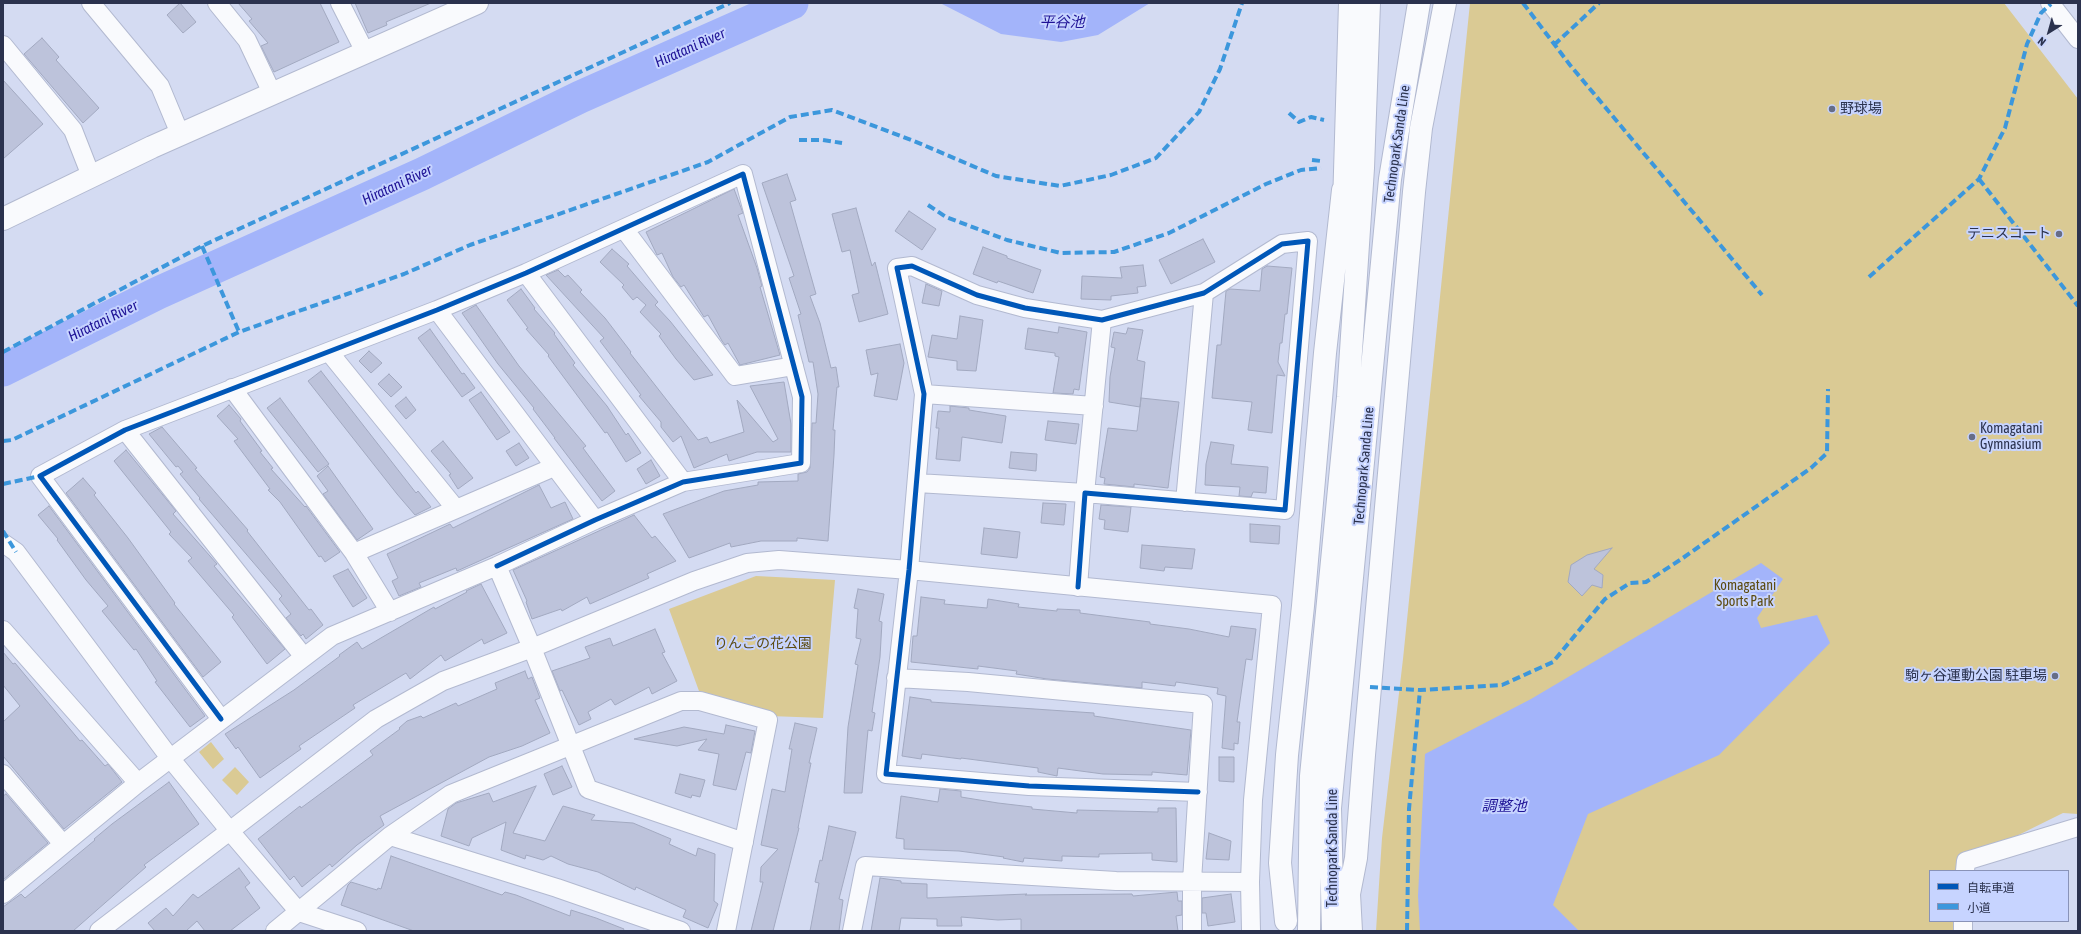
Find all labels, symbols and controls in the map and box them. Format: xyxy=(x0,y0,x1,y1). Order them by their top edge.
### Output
north arrow xyxy=(2029,12,2069,52)
water label: 平谷池 xyxy=(1040,13,1084,31)
water label: Hiratani River xyxy=(652,24,728,72)
text: N xyxy=(2036,35,2048,48)
street label: Technopark Sanda Line xyxy=(1380,84,1414,204)
place label: 野球場 xyxy=(1840,101,1882,117)
marker: 野球場 xyxy=(1827,104,1837,114)
water label: Hiratani River xyxy=(359,161,435,209)
place label: テニスコート xyxy=(1967,226,2051,242)
marker: テニスコート xyxy=(2054,229,2064,239)
water label: Hiratani River xyxy=(65,296,141,346)
street label: Technopark Sanda Line xyxy=(1350,406,1378,526)
place label: Komagatani Gymnasium xyxy=(1980,421,2043,454)
marker: Komagatani Gymnasium xyxy=(1967,432,1977,442)
park label: Komagatani Sports Park xyxy=(1714,578,1776,610)
park label: りんごの花公園 xyxy=(714,636,812,652)
place label: 駒ヶ谷運動公園 駐車場 xyxy=(1905,668,2047,684)
marker: 駒ヶ谷運動公園 駐車場 xyxy=(2050,671,2060,681)
street label: Technopark Sanda Line xyxy=(1325,789,1341,907)
water label: 調整池 xyxy=(1482,797,1526,815)
legend xyxy=(1929,870,2069,922)
text: 自転車道 xyxy=(1967,881,2015,895)
text: 小道 xyxy=(1967,901,1991,915)

